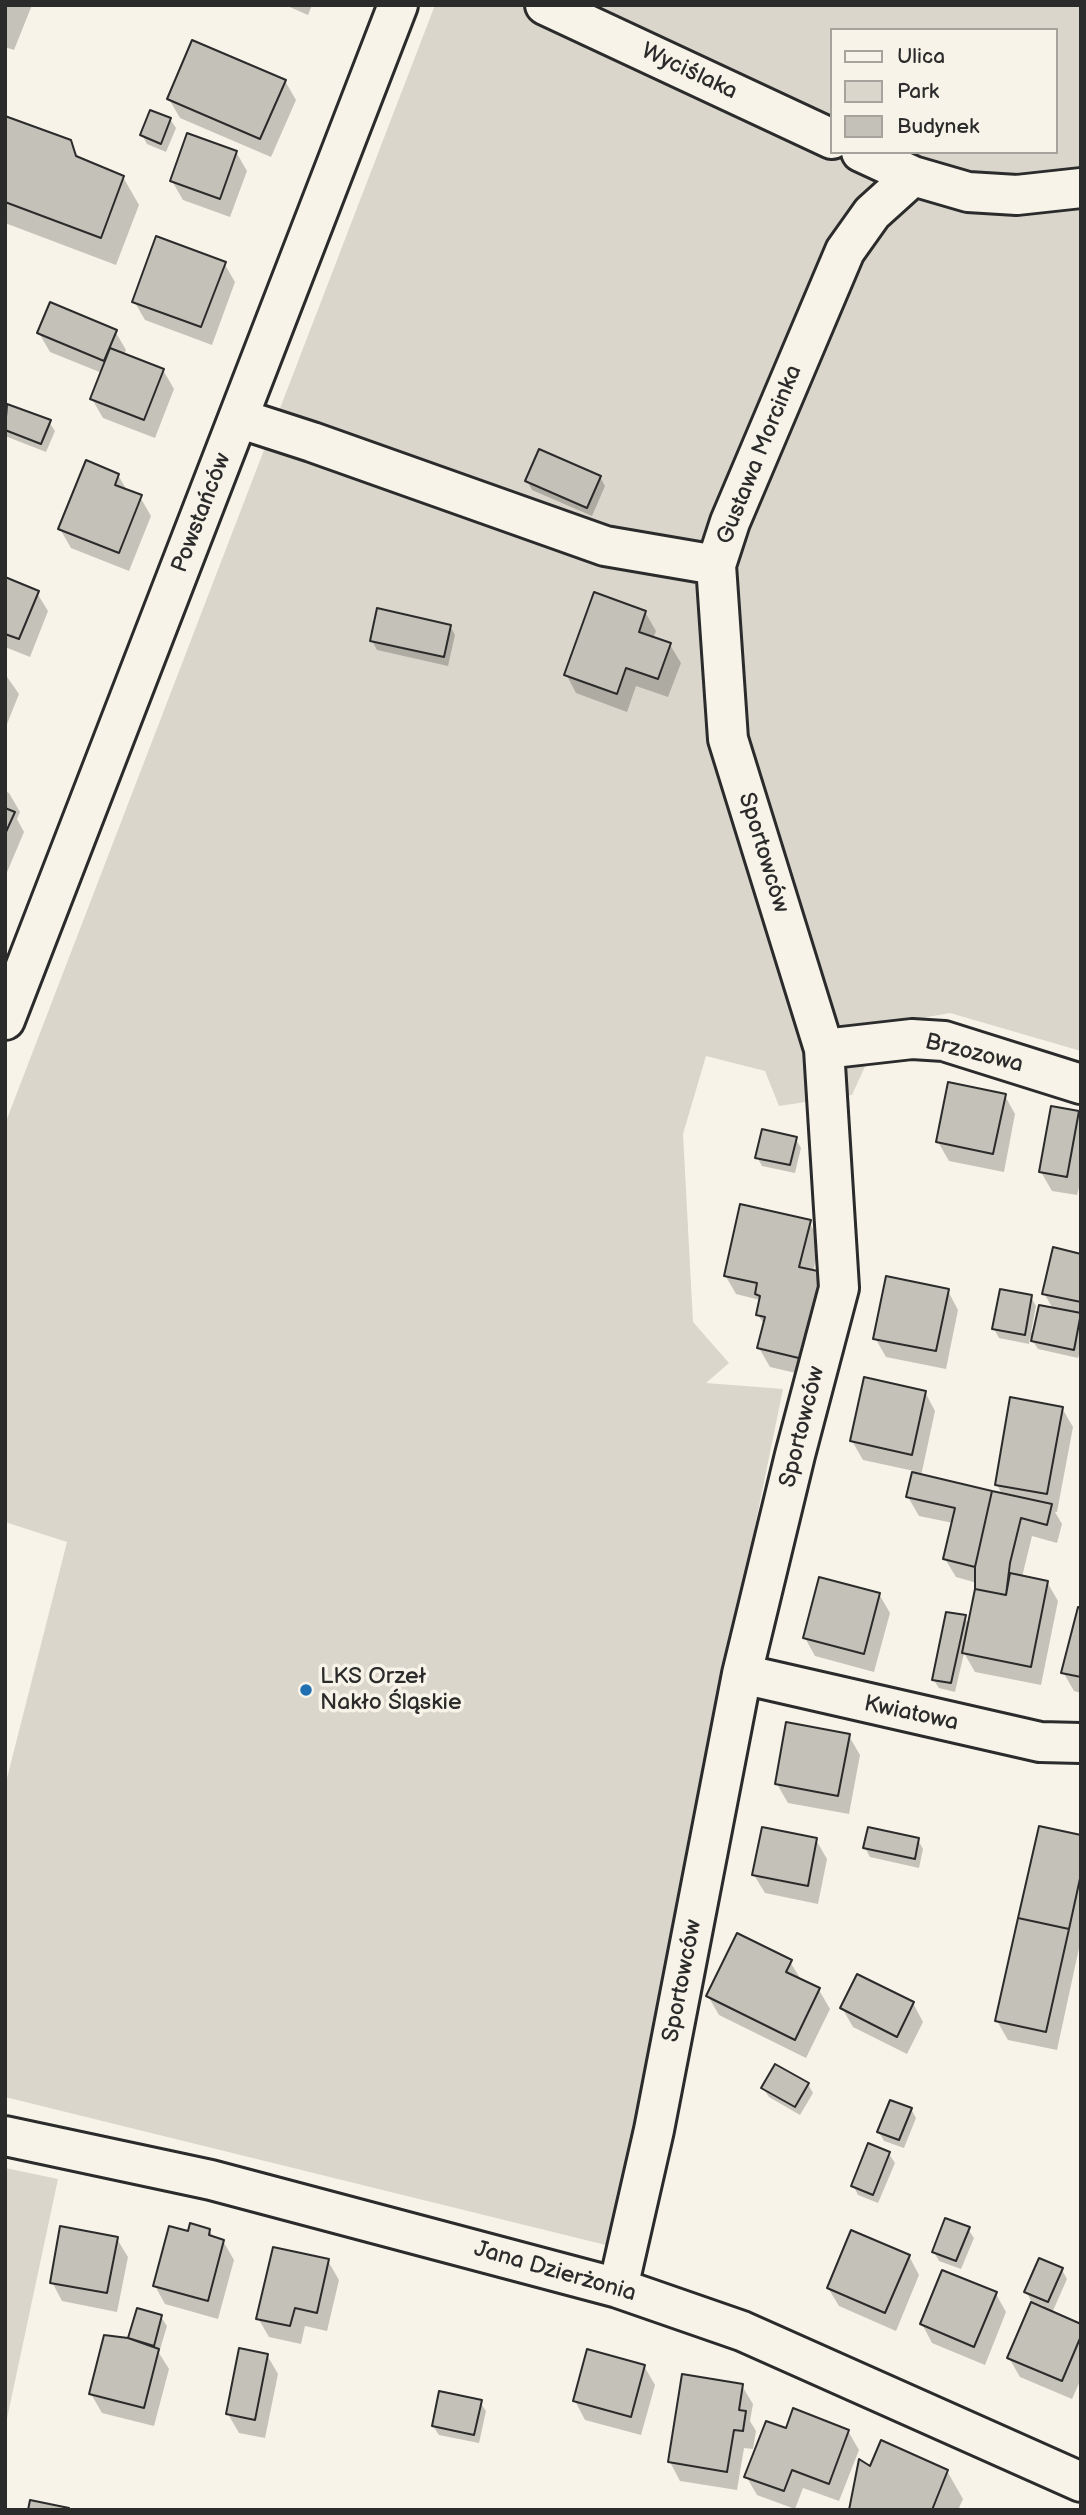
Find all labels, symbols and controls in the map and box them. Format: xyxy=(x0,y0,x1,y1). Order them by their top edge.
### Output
legend xyxy=(830,28,1058,154)
street label: Wyciślaka xyxy=(637,38,741,106)
text: Ulica xyxy=(897,44,945,69)
text: Park xyxy=(897,79,939,104)
text: Budynek xyxy=(897,114,979,139)
street label: Gustawa Morcinka xyxy=(712,361,808,549)
street label: Powstańców xyxy=(167,449,237,577)
street label: Sportowców xyxy=(732,790,794,916)
street label: Brzozowa xyxy=(922,1029,1026,1079)
street label: Sportowców xyxy=(775,1363,831,1491)
place label: LKS Orzeł Nakło Śląskie xyxy=(320,1663,462,1717)
marker: LKS Orzeł Nakło Śląskie xyxy=(298,1682,314,1698)
street label: Kwiatowa xyxy=(861,1691,961,1737)
street label: Sportowców xyxy=(658,1917,708,2045)
street label: Jana Dzierżonia xyxy=(471,2236,639,2308)

